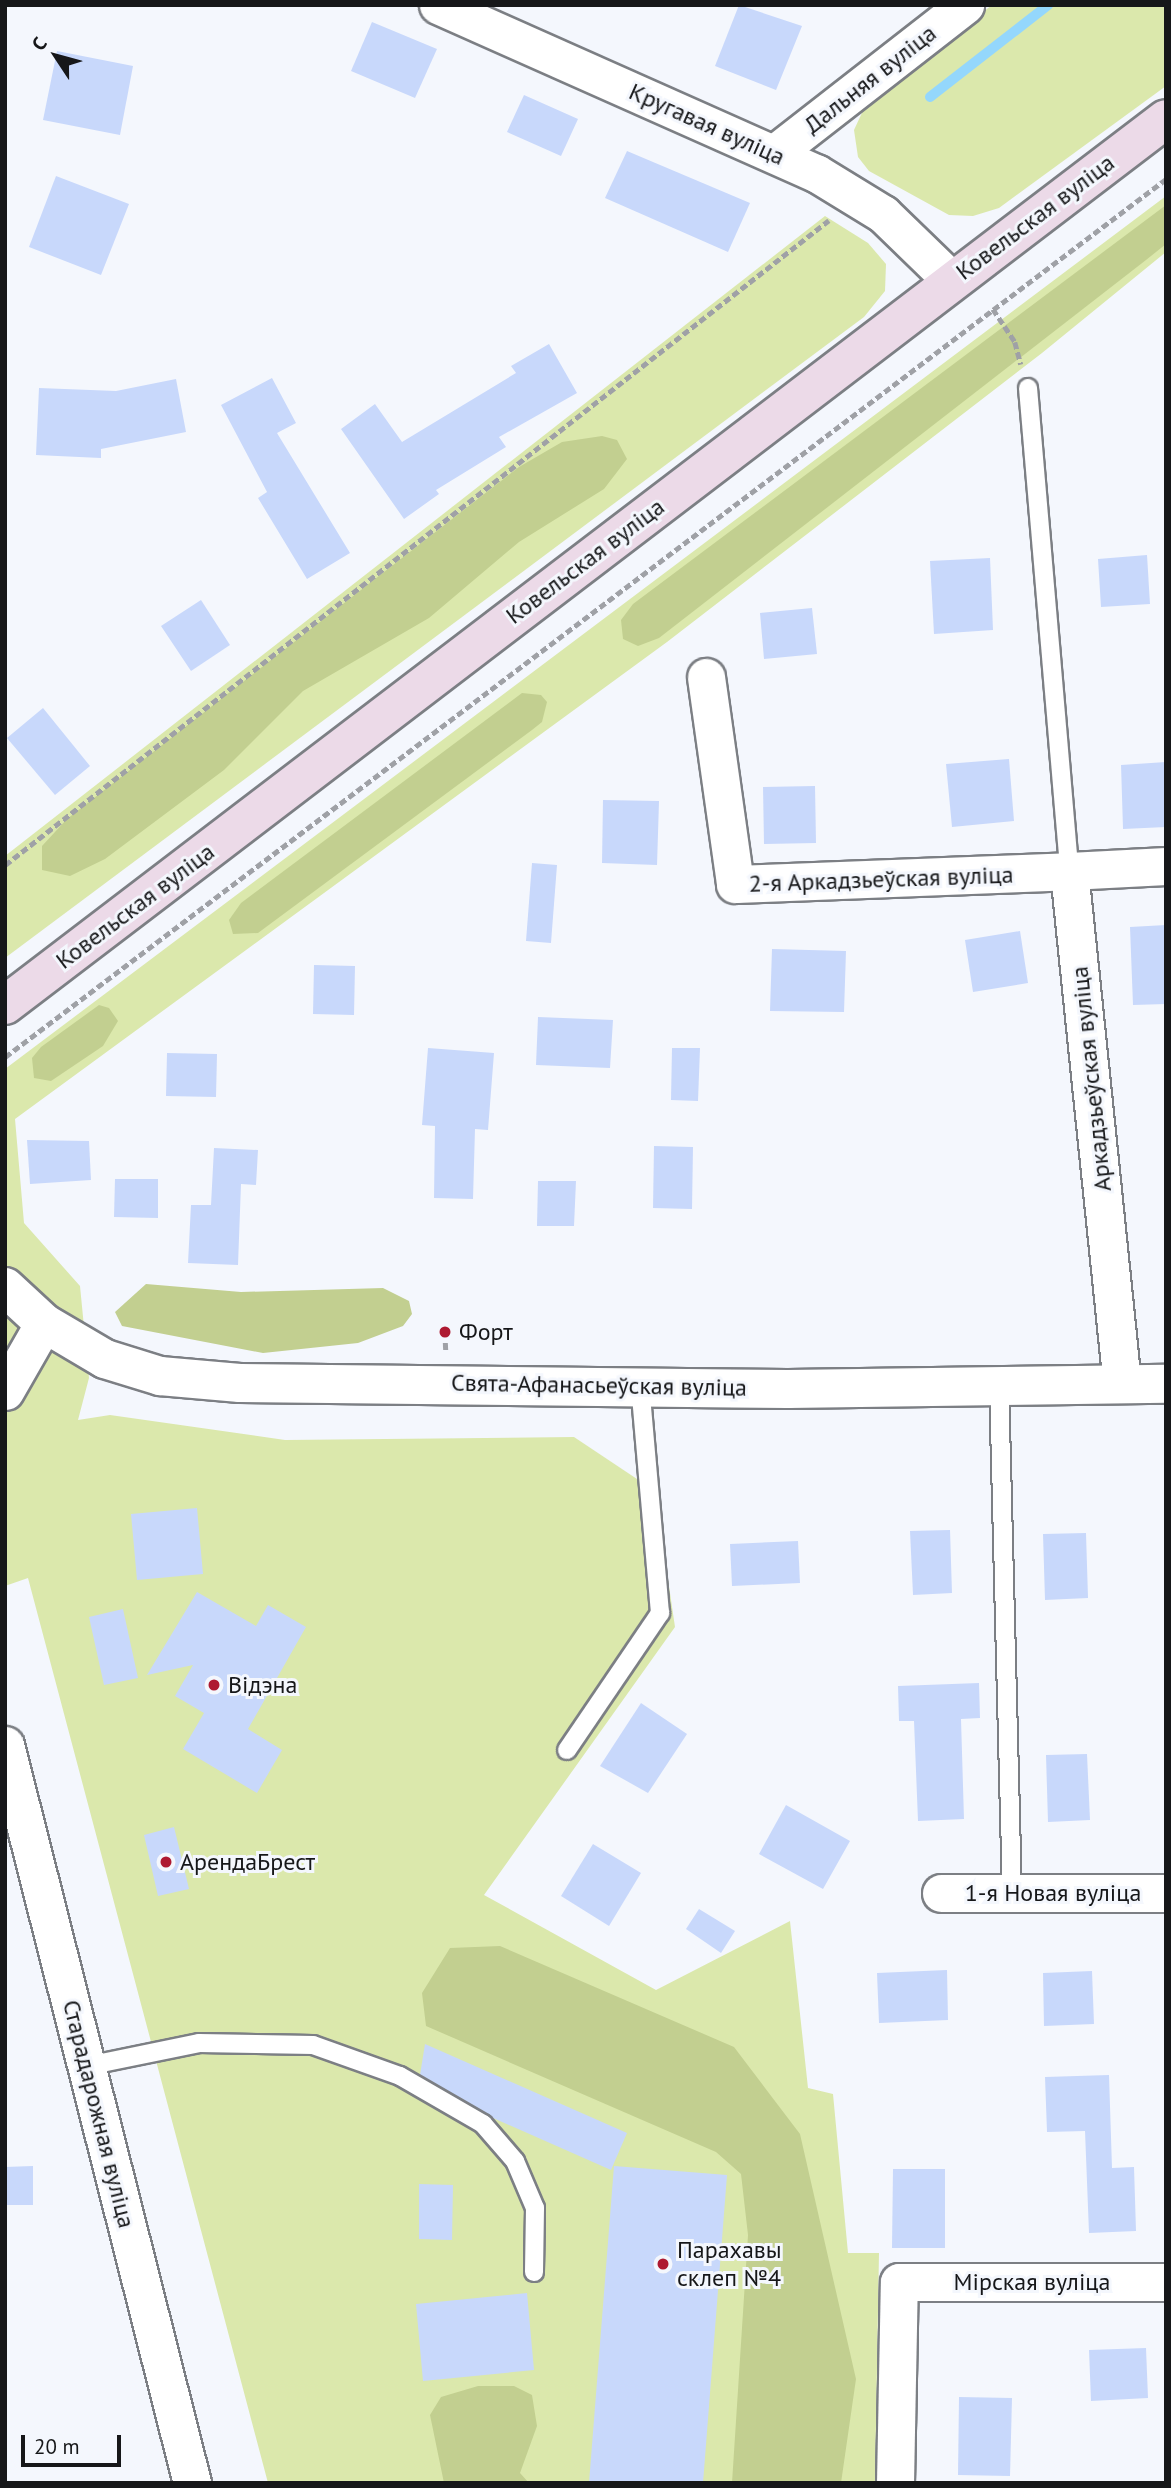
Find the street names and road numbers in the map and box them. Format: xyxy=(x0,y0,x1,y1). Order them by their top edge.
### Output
street label: Дальняя вуліца xyxy=(798,18,942,140)
street label: Кругавая вуліца xyxy=(625,77,789,171)
street label: Ковельская вуліца xyxy=(950,148,1120,286)
street label: Ковельская вуліца xyxy=(500,492,670,630)
street label: Ковельская вуліца xyxy=(50,837,220,975)
street label: 2-я Аркадзьеўская вуліца xyxy=(748,860,1014,898)
street label: Аркадзьеўская вуліца xyxy=(1065,965,1117,1193)
street label: Свята-Афанасьеўская вуліца xyxy=(451,1368,747,1402)
street label: 1-я Новая вуліца xyxy=(965,1879,1141,1907)
street label: Старадарожная вуліца xyxy=(57,1997,141,2231)
street label: Мірская вуліца xyxy=(954,2268,1110,2296)

